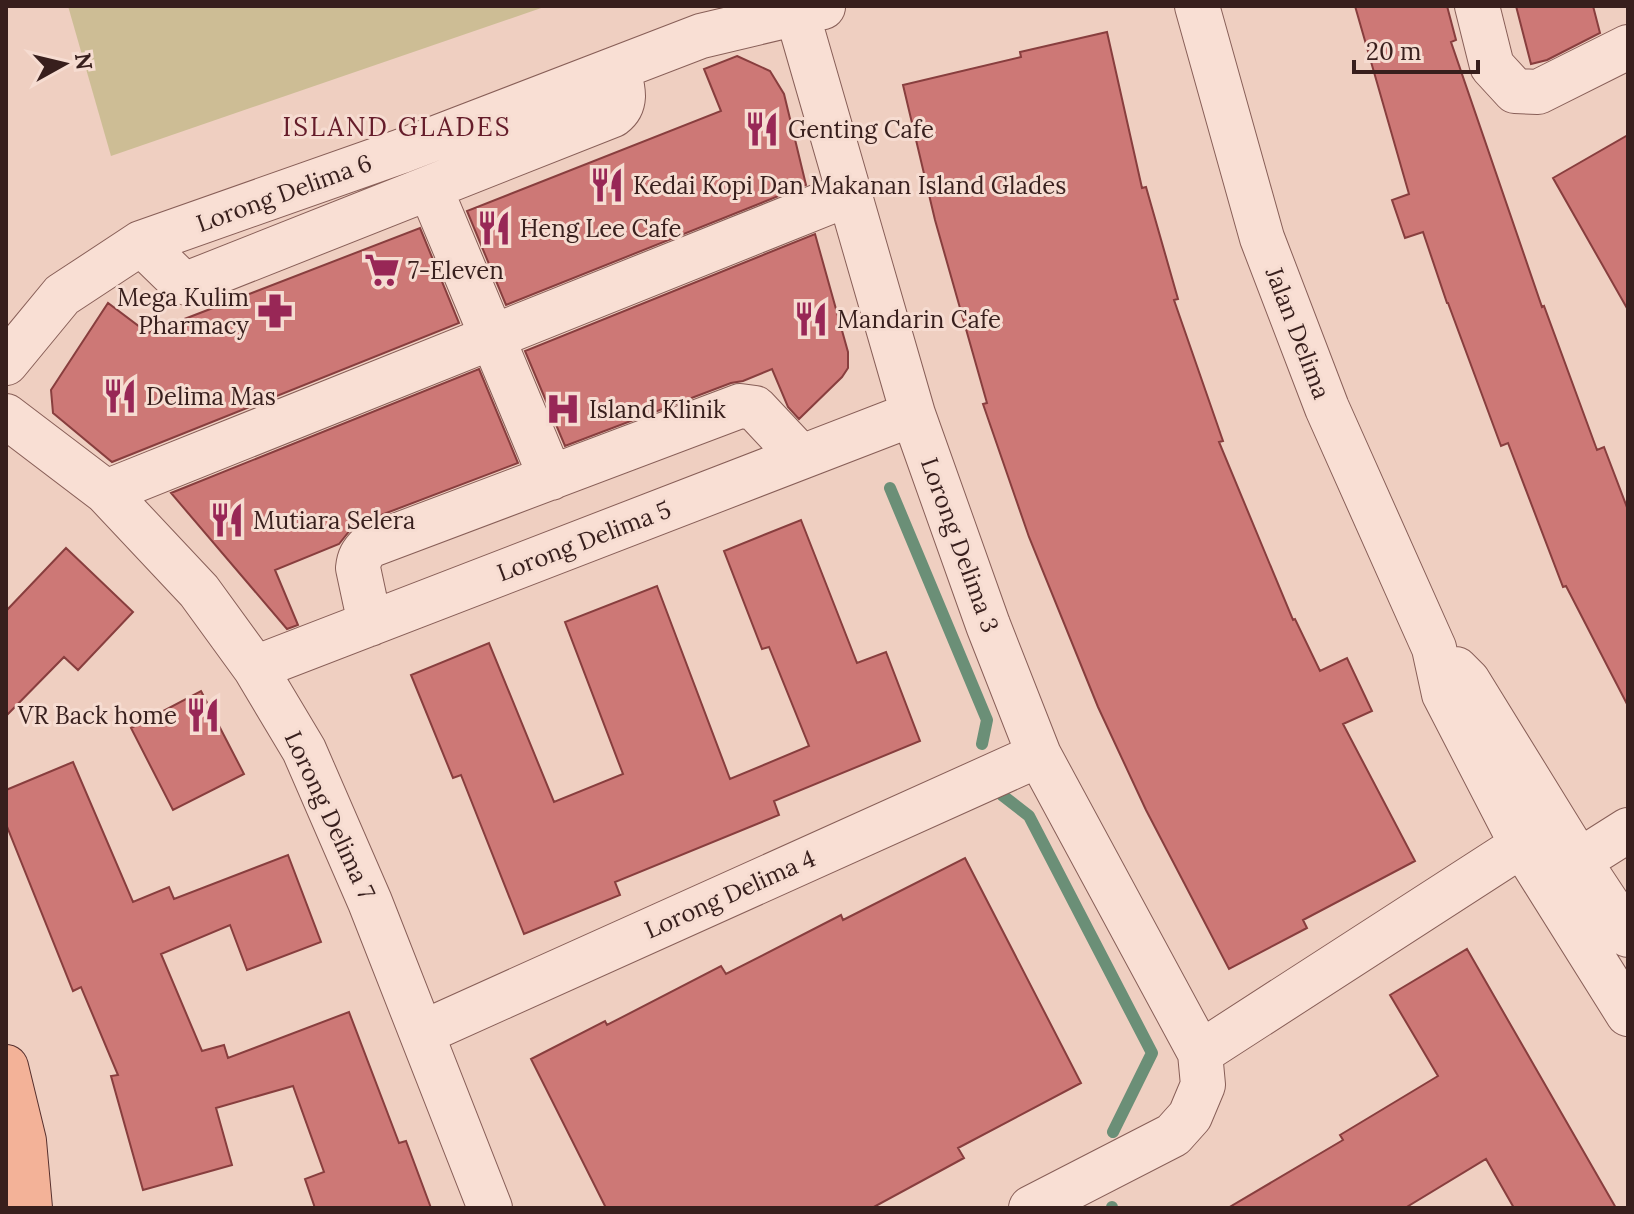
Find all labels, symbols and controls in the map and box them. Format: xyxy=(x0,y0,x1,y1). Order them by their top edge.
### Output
north arrow xyxy=(24,24,104,104)
scale bar xyxy=(1354,24,1478,74)
text: 20 m xyxy=(1366,36,1422,67)
text: N xyxy=(69,51,99,72)
district label: ISLAND GLADES xyxy=(283,110,511,143)
restaurant icon: Genting Cafe xyxy=(743,110,781,148)
place label: Genting Cafe xyxy=(788,114,934,145)
street label: Lorong Delima 6 xyxy=(192,147,376,239)
restaurant icon: Kedai Kopi Dan Makanan Island Glades xyxy=(588,166,626,204)
place label: Kedai Kopi Dan Makanan Island Glades xyxy=(633,170,1066,201)
restaurant icon: Heng Lee Cafe xyxy=(475,209,513,247)
place label: Heng Lee Cafe xyxy=(520,213,682,244)
supermarket icon: 7-Eleven xyxy=(363,251,401,289)
place label: 7-Eleven xyxy=(408,255,504,286)
street label: Jalan Delima xyxy=(1258,262,1337,403)
place label: Mega Kulim Pharmacy xyxy=(117,282,249,341)
pharmacy icon: Mega Kulim Pharmacy xyxy=(256,292,294,330)
restaurant icon: Mandarin Cafe xyxy=(792,300,830,338)
place label: Mandarin Cafe xyxy=(837,304,1001,335)
restaurant icon: Delima Mas xyxy=(101,377,139,415)
place label: Delima Mas xyxy=(146,381,276,412)
hospital icon: Island Klinik xyxy=(544,390,582,428)
place label: Island Klinik xyxy=(589,394,726,425)
street label: Lorong Delima 3 xyxy=(914,453,1006,637)
street label: Lorong Delima 5 xyxy=(493,494,675,588)
restaurant icon: Mutiara Selera xyxy=(208,501,246,539)
place label: Mutiara Selera xyxy=(253,505,415,536)
restaurant icon: VR Back home xyxy=(184,696,222,734)
place label: VR Back home xyxy=(17,700,177,731)
street label: Lorong Delima 7 xyxy=(278,726,382,904)
street label: Lorong Delima 4 xyxy=(640,842,820,946)

